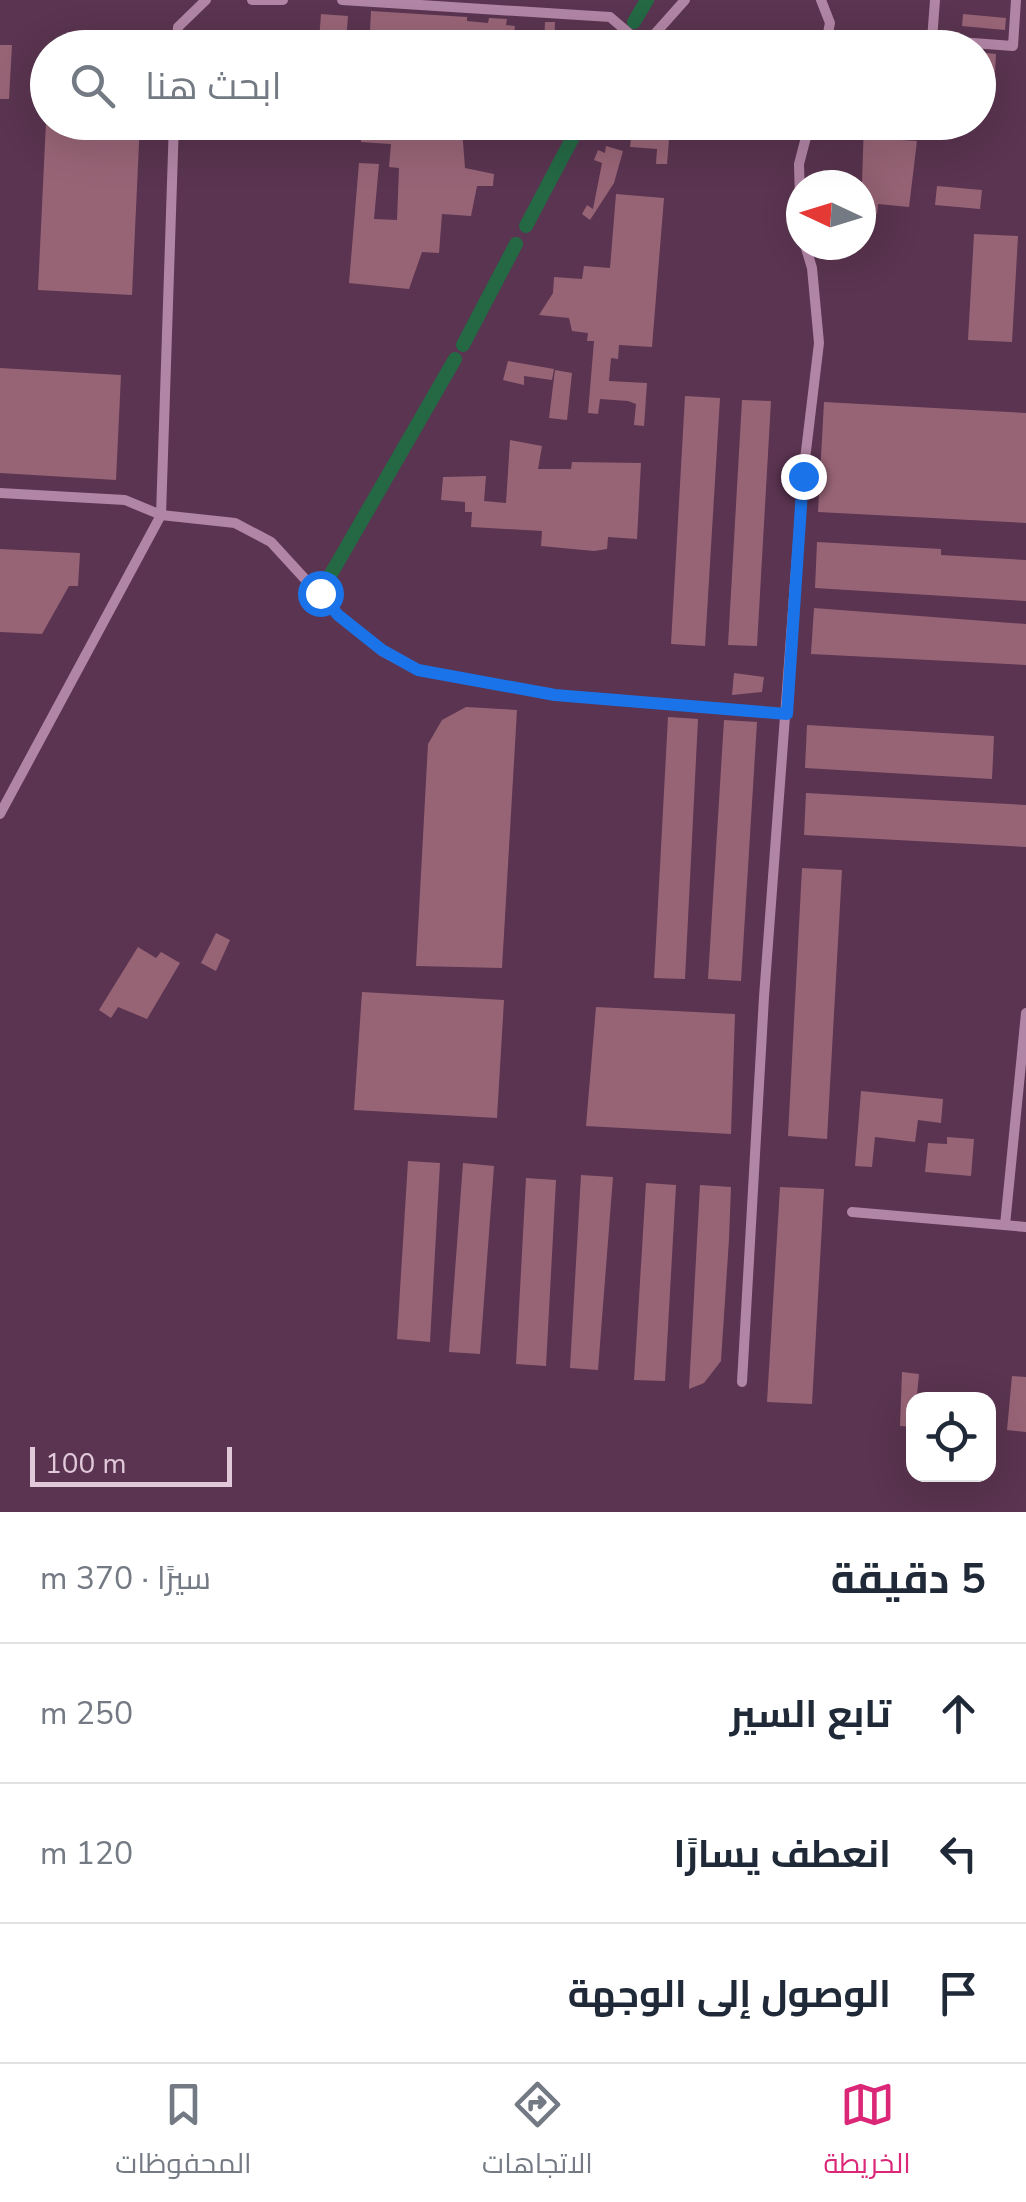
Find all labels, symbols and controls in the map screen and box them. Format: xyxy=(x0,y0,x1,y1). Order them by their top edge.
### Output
search box xyxy=(30,30,996,140)
icon: search xyxy=(65,58,120,113)
text: ابحث هنا xyxy=(145,61,282,112)
north arrow xyxy=(786,170,876,260)
route end xyxy=(781,454,827,500)
route start xyxy=(298,571,344,617)
map controls xyxy=(906,1392,996,1482)
button: locate xyxy=(906,1392,996,1482)
scale bar xyxy=(30,1442,232,1486)
text: 100 m xyxy=(45,1445,127,1483)
text: 5 دقيقة xyxy=(831,1551,986,1608)
text: سيرًا · 370 m xyxy=(40,1557,211,1600)
icon: ahead xyxy=(931,1686,986,1741)
text: تابع السير xyxy=(730,1689,891,1740)
text: 250 m xyxy=(40,1692,133,1735)
icon: left xyxy=(931,1826,986,1881)
text: انعطف يسارًا xyxy=(673,1829,891,1880)
text: 120 m xyxy=(40,1832,133,1875)
icon: arrive xyxy=(931,1966,986,2021)
text: الوصول إلى الوجهة xyxy=(568,1969,891,2020)
tab: المحفوظات xyxy=(115,2077,252,2189)
tab: الاتجاهات xyxy=(482,2077,593,2189)
tab: الخريطة xyxy=(823,2077,911,2189)

